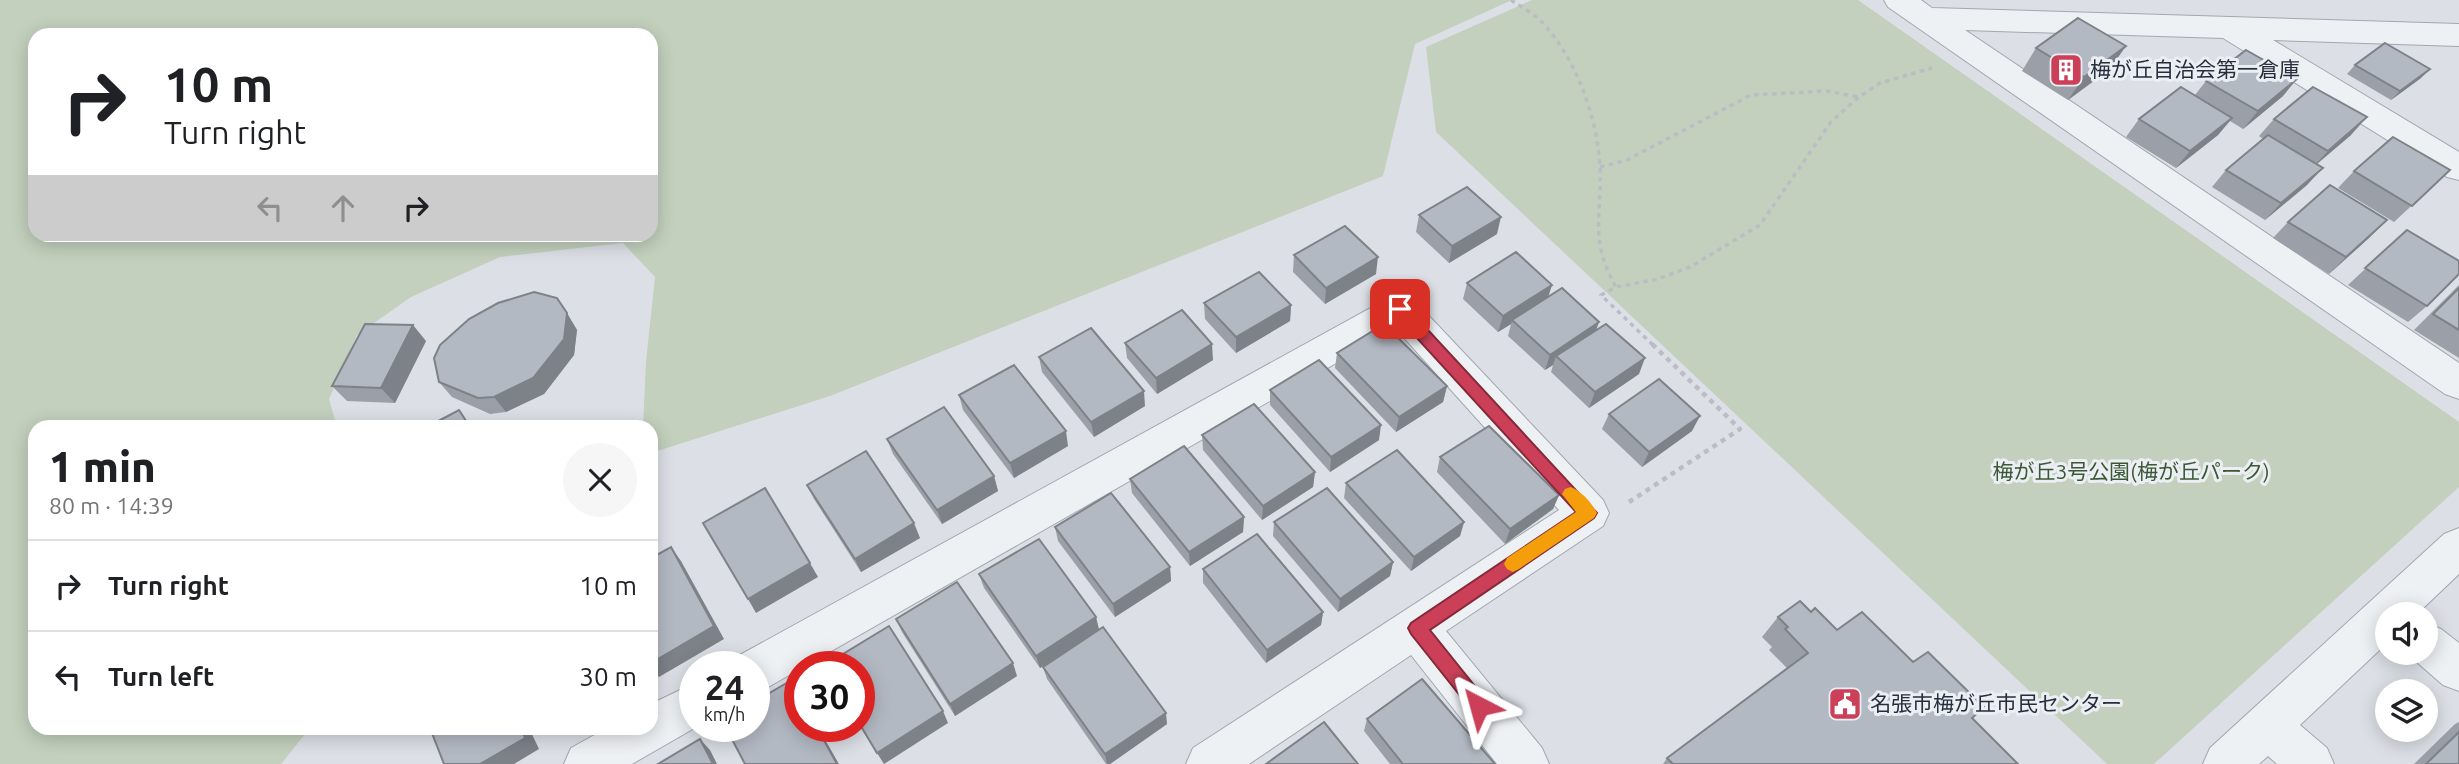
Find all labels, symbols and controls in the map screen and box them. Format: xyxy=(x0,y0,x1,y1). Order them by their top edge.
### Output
building icon: 梅が丘自治会第一倉庫 xyxy=(2047,51,2085,89)
icon: right xyxy=(49,56,140,147)
text: 10 m xyxy=(164,56,273,111)
place label: 梅が丘自治会第一倉庫 xyxy=(2090,57,2300,81)
text: Turn right xyxy=(164,114,306,150)
icon: left xyxy=(251,189,289,227)
icon: ahead xyxy=(324,189,362,227)
icon: right xyxy=(397,189,435,227)
pin xyxy=(1370,279,1430,339)
icon: arrive xyxy=(1381,290,1419,328)
text: 1 min xyxy=(49,443,156,490)
button: close xyxy=(563,443,637,517)
park label: 梅が丘3号公園(梅が丘パーク) xyxy=(1992,459,2270,483)
text: 80 m · 14:39 xyxy=(49,493,174,518)
icon: right xyxy=(49,567,87,605)
text: Turn right xyxy=(108,571,229,600)
text: 10 m xyxy=(579,571,637,600)
map controls xyxy=(2375,602,2438,742)
button: sound xyxy=(2375,602,2438,665)
speed limit sign: 30 xyxy=(784,651,875,742)
icon: left xyxy=(49,658,87,696)
text: Turn left xyxy=(108,662,214,691)
text: 30 m xyxy=(579,662,637,691)
text: 24 xyxy=(705,667,744,707)
position arrow xyxy=(1442,669,1516,743)
button: layers xyxy=(2375,679,2438,742)
public building icon: 名張市梅が丘市民センター xyxy=(1826,685,1864,723)
place label: 名張市梅が丘市民センター xyxy=(1870,691,2122,715)
text: km/h xyxy=(704,704,745,724)

